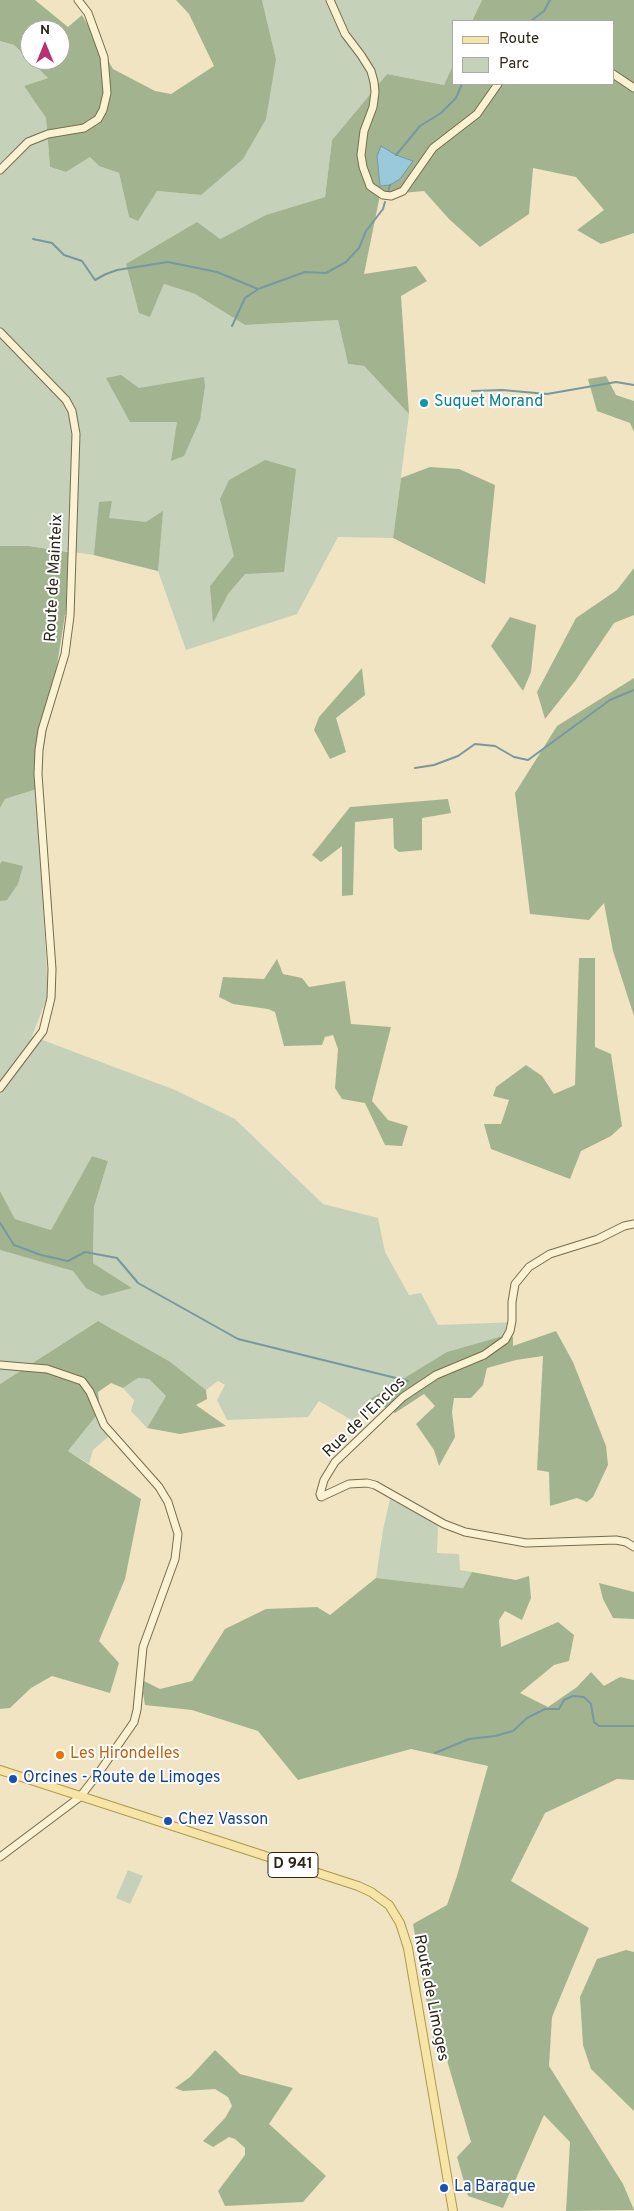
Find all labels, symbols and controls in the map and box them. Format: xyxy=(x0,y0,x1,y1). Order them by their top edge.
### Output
north arrow xyxy=(20,20,70,70)
legend xyxy=(452,20,614,85)
text: N xyxy=(40,22,50,39)
text: Route xyxy=(499,30,539,49)
text: Parc xyxy=(499,55,529,74)
place label: Suquet Morand xyxy=(434,393,543,413)
marker: Suquet Morand xyxy=(418,397,430,409)
street label: Route de Mainteix xyxy=(42,513,68,643)
street label: Rue de l'Enclos xyxy=(320,1374,410,1462)
place label: Les Hirondelles xyxy=(70,1745,180,1765)
marker: Les Hirondelles xyxy=(54,1749,66,1761)
place label: Orcines - Route de Limoges xyxy=(23,1769,220,1789)
marker: Orcines - Route de Limoges xyxy=(7,1773,19,1785)
place label: Chez Vasson xyxy=(178,1811,268,1831)
marker: Chez Vasson xyxy=(162,1815,174,1827)
road number: D 941 xyxy=(268,1852,318,1878)
street label: Route de Limoges xyxy=(408,1933,452,2063)
place label: La Baraque xyxy=(454,2178,535,2198)
marker: La Baraque xyxy=(438,2182,450,2194)

